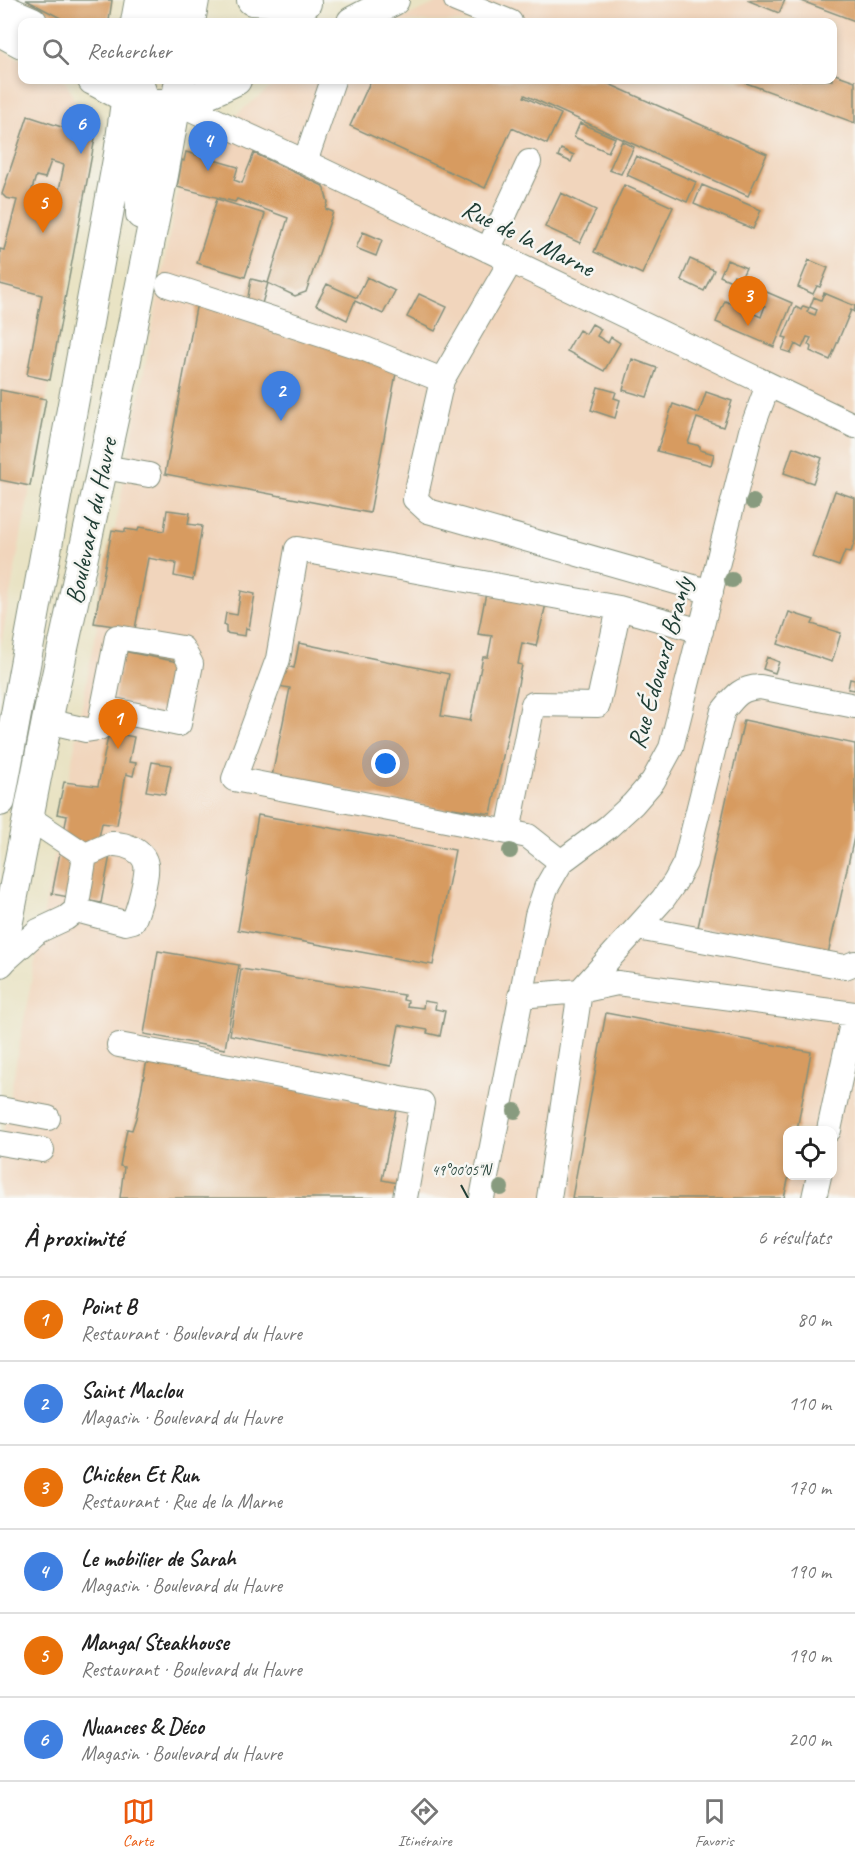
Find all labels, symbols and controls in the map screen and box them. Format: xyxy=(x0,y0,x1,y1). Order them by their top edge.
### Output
search box xyxy=(18,18,837,84)
icon: search xyxy=(39,35,72,68)
text: Rechercher xyxy=(87,37,171,65)
pin: 6 xyxy=(62,104,100,154)
pin: 4 xyxy=(188,122,228,171)
pin: 5 xyxy=(24,184,63,233)
street label: Rue de la Marne xyxy=(456,192,601,285)
pin: 3 xyxy=(728,276,768,326)
pin: 2 xyxy=(262,372,300,421)
street label: Boulevard du Havre xyxy=(57,433,125,607)
street label: Rue Édouard Branly xyxy=(620,572,701,752)
pin: 1 xyxy=(98,700,138,749)
your location xyxy=(371,749,400,778)
map controls xyxy=(783,1126,837,1180)
button: locate xyxy=(783,1126,837,1180)
text: 49°00'05"N xyxy=(431,1161,494,1180)
text: À proximité xyxy=(24,1221,123,1254)
text: 6 résultats xyxy=(758,1225,831,1250)
text: Point B xyxy=(81,1293,137,1321)
text: 1 xyxy=(39,1307,48,1332)
text: 80 m xyxy=(797,1307,831,1332)
text: Restaurant · Boulevard du Havre xyxy=(81,1321,302,1346)
text: Saint Maclou xyxy=(81,1377,182,1405)
text: 2 xyxy=(39,1391,48,1416)
text: 110 m xyxy=(788,1391,831,1416)
text: Magasin · Boulevard du Havre xyxy=(81,1405,282,1430)
text: Chicken Et Run xyxy=(81,1461,199,1489)
text: 3 xyxy=(39,1475,48,1500)
text: 170 m xyxy=(788,1475,831,1500)
text: Restaurant · Rue de la Marne xyxy=(81,1489,282,1514)
text: Le mobilier de Sarah xyxy=(81,1545,236,1573)
text: 4 xyxy=(39,1559,48,1584)
text: 190 m xyxy=(788,1559,831,1584)
text: Magasin · Boulevard du Havre xyxy=(81,1573,282,1598)
text: Mangal Steakhouse xyxy=(81,1629,229,1657)
text: 5 xyxy=(39,1643,48,1668)
text: 190 m xyxy=(788,1643,831,1668)
text: Restaurant · Boulevard du Havre xyxy=(81,1657,302,1682)
text: Nuances & Déco xyxy=(81,1713,204,1741)
text: 6 xyxy=(39,1727,48,1752)
text: 200 m xyxy=(788,1727,831,1752)
text: Magasin · Boulevard du Havre xyxy=(81,1741,282,1766)
tab: Carte xyxy=(122,1795,155,1851)
tab: Itinéraire xyxy=(398,1795,452,1851)
tab: Favoris xyxy=(695,1795,733,1851)

